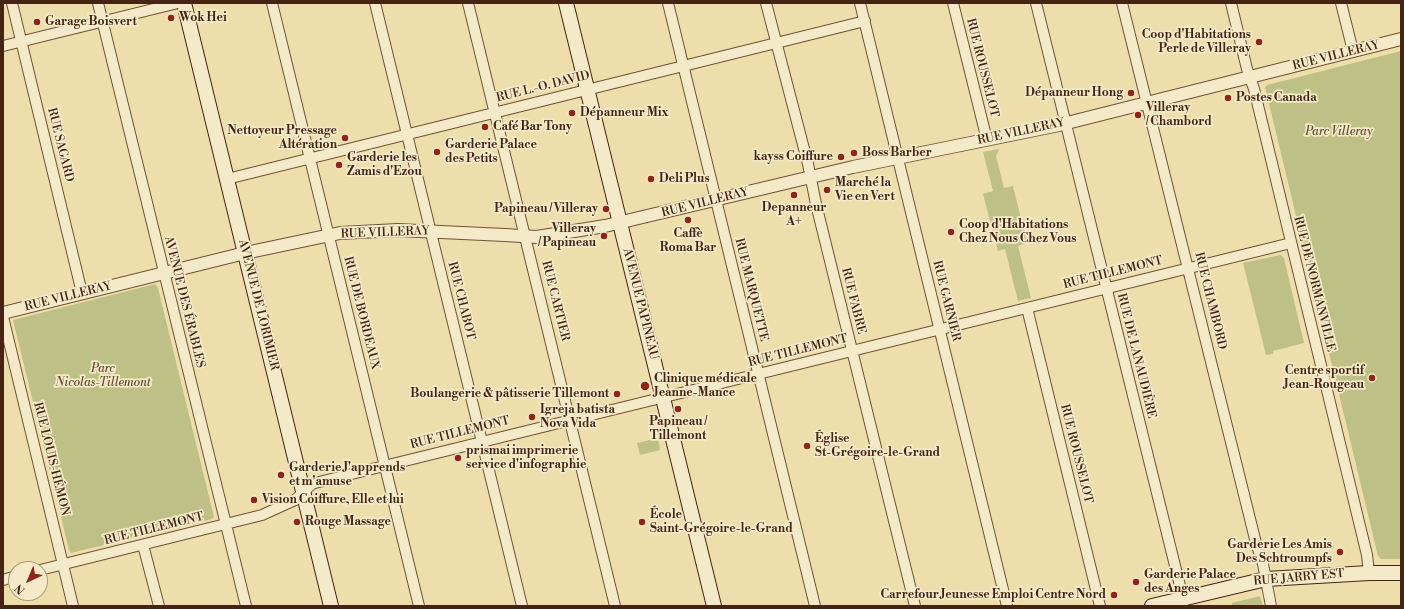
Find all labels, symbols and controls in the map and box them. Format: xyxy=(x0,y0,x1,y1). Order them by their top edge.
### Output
place label: Wok Hei xyxy=(179,11,227,25)
marker: Wok Hei xyxy=(166,13,176,23)
place label: Garage Boisvert xyxy=(45,15,137,29)
marker: Garage Boisvert xyxy=(32,17,42,27)
street label: RUE ROUSSELOT xyxy=(963,17,1001,119)
place label: Coop d'Habitations Perle de Villeray xyxy=(1142,28,1251,56)
marker: Coop d'Habitations Perle de Villeray xyxy=(1254,37,1264,47)
street label: RUE VILLERAY xyxy=(1291,38,1381,74)
street label: RUE L.-O. DAVID xyxy=(495,68,591,106)
place label: Dépanneur Hong xyxy=(1025,86,1123,100)
marker: Dépanneur Hong xyxy=(1126,88,1136,98)
place label: Postes Canada xyxy=(1236,91,1317,105)
marker: Postes Canada xyxy=(1223,93,1233,103)
place label: Villeray / Chambord xyxy=(1146,101,1212,129)
street label: RUE SAGARD xyxy=(44,106,76,184)
place label: Dépanneur Mix xyxy=(580,106,669,120)
marker: Dépanneur Mix xyxy=(567,108,577,118)
marker: Villeray / Chambord xyxy=(1133,110,1143,120)
street label: RUE VILLERAY xyxy=(976,116,1066,148)
place label: Café Bar Tony xyxy=(493,120,572,134)
marker: Café Bar Tony xyxy=(480,122,490,132)
place label: Nettoyeur Pressage Altération xyxy=(227,124,337,152)
park label: Parc Villeray xyxy=(1305,125,1373,139)
marker: Nettoyeur Pressage Altération xyxy=(340,133,350,143)
place label: Garderie Palace des Petits xyxy=(445,138,537,166)
place label: Boss Barber xyxy=(862,146,932,160)
marker: Garderie Palace des Petits xyxy=(432,147,442,157)
marker: Boss Barber xyxy=(849,148,859,158)
place label: kayss Coiffure xyxy=(754,150,833,164)
place label: Garderie les Zamis d'Ezou xyxy=(347,151,422,179)
marker: kayss Coiffure xyxy=(836,152,846,162)
marker: Garderie les Zamis d'Ezou xyxy=(334,160,344,170)
place label: Deli Plus xyxy=(659,172,710,186)
marker: Deli Plus xyxy=(646,174,656,184)
place label: Marché la Vie en Vert xyxy=(835,176,895,204)
street label: RUE VILLERAY xyxy=(660,185,750,221)
marker: Marché la Vie en Vert xyxy=(822,185,832,195)
marker: Depanneur A+ xyxy=(789,190,799,200)
place label: Depanneur A+ xyxy=(762,201,826,229)
place label: Papineau / Villeray xyxy=(494,202,598,216)
marker: Papineau / Villeray xyxy=(601,204,611,214)
marker: Caffè Roma Bar xyxy=(683,215,693,225)
street label: RUE DE NORMANVILLE xyxy=(1290,215,1338,353)
place label: Coop d'Habitations Chez Nous Chez Vous xyxy=(959,218,1076,246)
place label: Villeray / Papineau xyxy=(538,222,596,250)
street label: RUE VILLERAY xyxy=(340,224,430,242)
place label: Caffè Roma Bar xyxy=(660,227,716,255)
marker: Coop d'Habitations Chez Nous Chez Vous xyxy=(946,227,956,237)
marker: Villeray / Papineau xyxy=(599,231,609,241)
street label: AVENUE DES ÉRABLES xyxy=(161,234,207,370)
street label: RUE MARQUETTE xyxy=(731,237,771,343)
street label: AVENUE DE LORIMIER xyxy=(235,238,281,372)
street label: AVENUE PAPINEAU xyxy=(619,247,661,361)
street label: RUE CHAMBORD xyxy=(1191,251,1229,351)
street label: RUE TILLEMONT xyxy=(1062,254,1164,292)
street label: RUE DE BORDEAUX xyxy=(340,255,382,371)
street label: RUE CARTIER xyxy=(538,259,572,343)
street label: RUE GARNIER xyxy=(929,259,963,343)
street label: RUE CHABOT xyxy=(444,260,478,342)
street label: RUE FABRE xyxy=(838,266,868,336)
street label: RUE VILLERAY xyxy=(23,279,113,315)
street label: RUE DE LANAUDIÈRE xyxy=(1113,292,1159,420)
street label: RUE TILLEMONT xyxy=(747,332,849,370)
park label: Parc Nicolas-Tillemont xyxy=(55,362,151,390)
place label: Centre sportif Jean-Rougeau xyxy=(1284,364,1364,392)
place label: Clinique médicale Jeanne-Mance xyxy=(654,372,757,400)
marker: Centre sportif Jean-Rougeau xyxy=(1367,373,1377,383)
marker: Clinique médicale Jeanne-Mance xyxy=(639,380,651,392)
place label: Boulangerie & pâtisserie Tillemont xyxy=(410,387,609,401)
marker: Boulangerie & pâtisserie Tillemont xyxy=(612,389,622,399)
street label: RUE LOUIS-HÉMON xyxy=(30,401,72,517)
place label: Igreja batista Nova Vida xyxy=(540,403,615,431)
street label: RUE ROUSSELOT xyxy=(1057,403,1095,505)
marker: Papineau / Tillemont xyxy=(673,404,683,414)
marker: Igreja batista Nova Vida xyxy=(527,412,537,422)
street label: RUE TILLEMONT xyxy=(409,414,511,452)
place label: Papineau / Tillemont xyxy=(649,415,707,443)
place label: Église St-Grégoire-le-Grand xyxy=(815,432,940,460)
marker: Église St-Grégoire-le-Grand xyxy=(802,441,812,451)
place label: prismai imprimerie service d'infographie xyxy=(466,444,586,472)
marker: prismai imprimerie service d'infographie xyxy=(453,453,463,463)
place label: Garderie J'apprends et m'amuse xyxy=(289,461,405,489)
marker: Garderie J'apprends et m'amuse xyxy=(276,470,286,480)
place label: Vision Coiffure, Elle et lui xyxy=(262,493,404,507)
marker: Vision Coiffure, Elle et lui xyxy=(249,495,259,505)
place label: École Saint-Grégoire-le-Grand xyxy=(650,508,793,536)
street label: RUE TILLEMONT xyxy=(103,510,205,548)
place label: Rouge Massage xyxy=(305,515,391,529)
marker: Rouge Massage xyxy=(292,517,302,527)
marker: École Saint-Grégoire-le-Grand xyxy=(637,517,647,527)
place label: Garderie Les Amis Des Schtroumpfs xyxy=(1227,538,1332,566)
marker: Garderie Les Amis Des Schtroumpfs xyxy=(1335,547,1345,557)
north arrow xyxy=(8,561,48,601)
street label: RUE JARRY EST xyxy=(1253,567,1345,589)
place label: Garderie Palace des Anges xyxy=(1144,568,1236,596)
marker: Garderie Palace des Anges xyxy=(1131,577,1141,587)
text: N xyxy=(12,581,28,597)
place label: Carrefour Jeunesse Emploi Centre Nord xyxy=(881,588,1106,602)
marker: Carrefour Jeunesse Emploi Centre Nord xyxy=(1109,590,1119,600)

